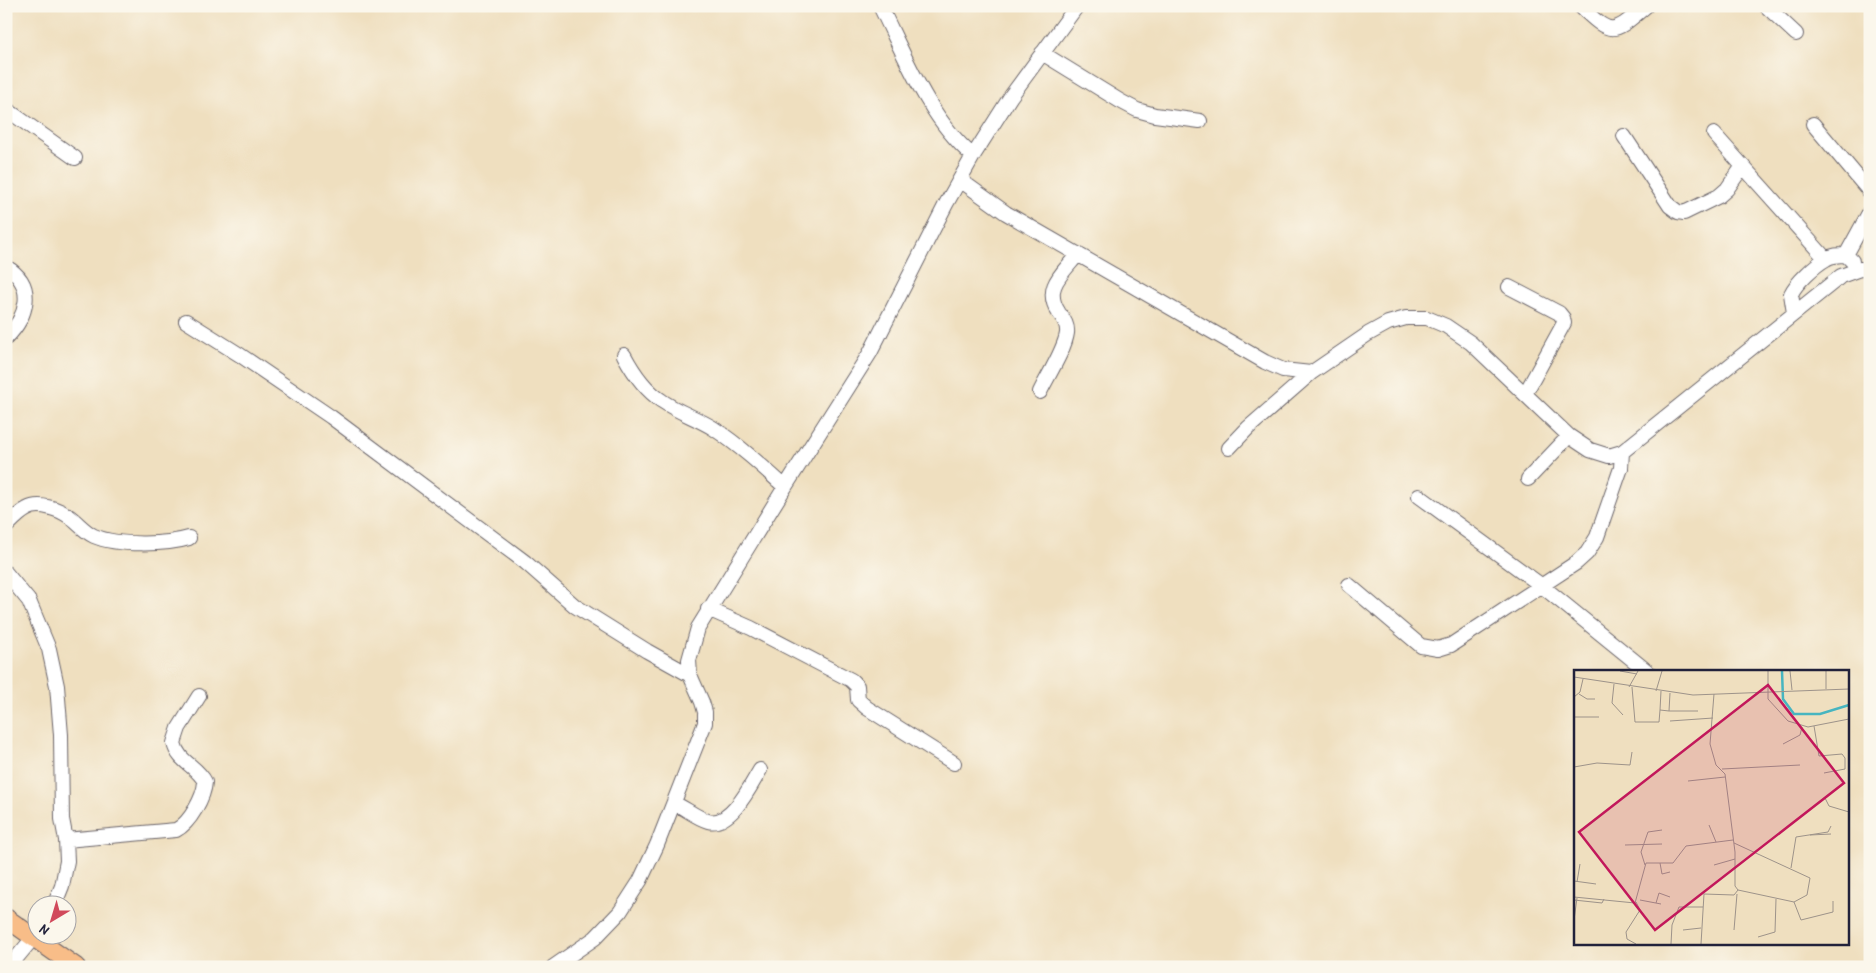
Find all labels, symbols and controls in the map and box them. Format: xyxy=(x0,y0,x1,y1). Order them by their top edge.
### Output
inset map xyxy=(1574,670,1848,946)
north arrow xyxy=(28,896,78,946)
text: N xyxy=(34,921,52,940)

